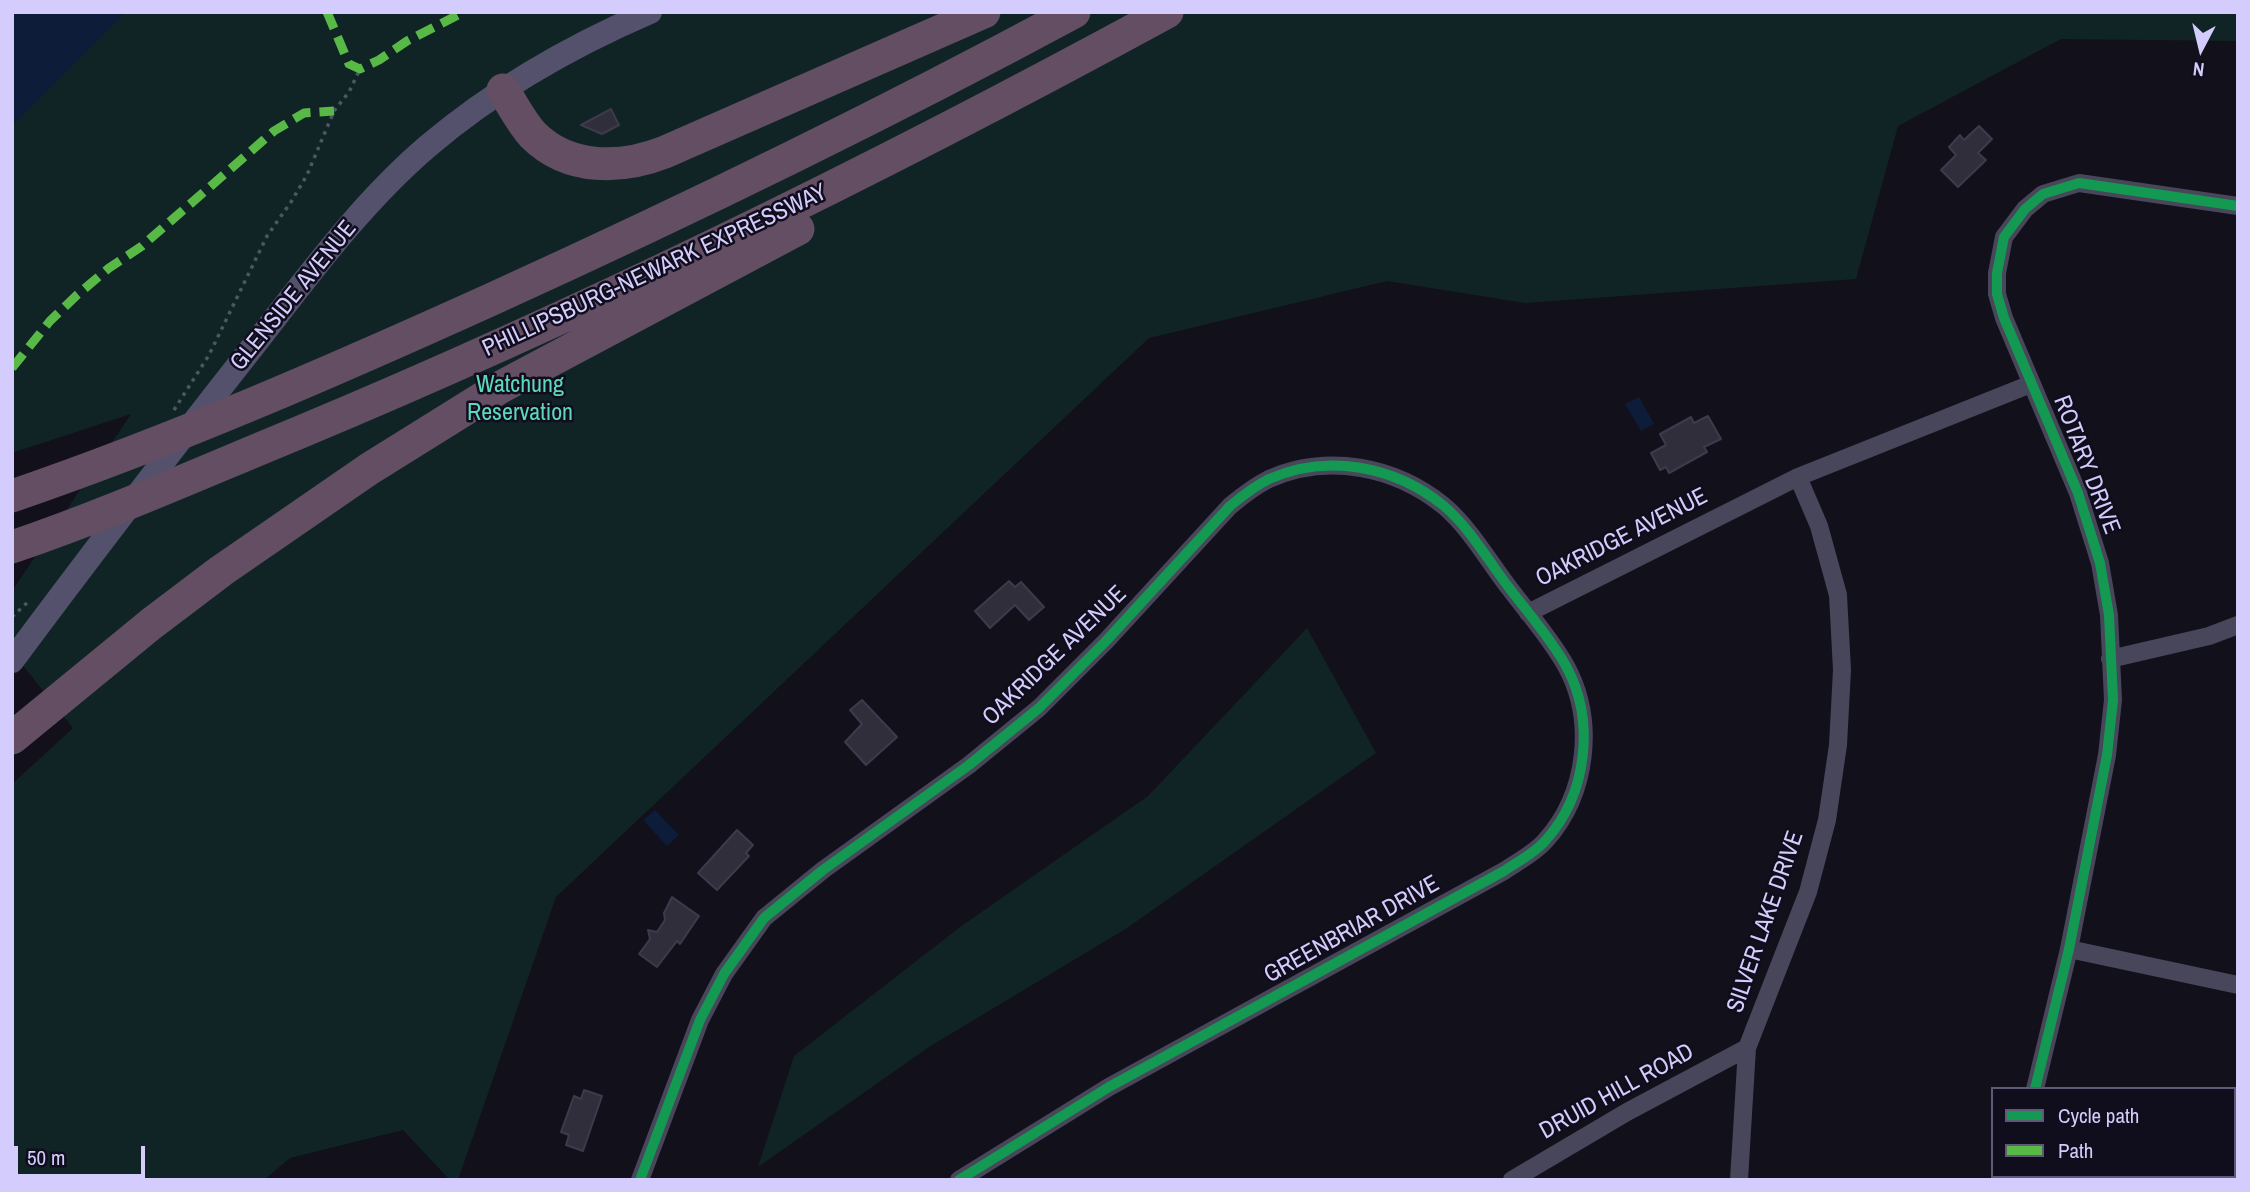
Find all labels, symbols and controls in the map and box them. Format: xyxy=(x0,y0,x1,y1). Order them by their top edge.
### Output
north arrow xyxy=(2166,14,2236,84)
text: N xyxy=(2191,56,2206,83)
street label: PHILLIPSBURG-NEWARK EXPRESSWAY xyxy=(478,178,832,364)
street label: GLENSIDE AVENUE xyxy=(225,215,363,377)
park label: Watchung Reservation xyxy=(467,372,573,428)
street label: ROTARY DRIVE xyxy=(2046,392,2126,538)
street label: OAKRIDGE AVENUE xyxy=(1531,482,1713,594)
street label: OAKRIDGE AVENUE xyxy=(977,580,1133,732)
street label: SILVER LAKE DRIVE xyxy=(1721,827,1811,1017)
street label: GREENBRIAR DRIVE xyxy=(1259,870,1445,990)
street label: DRUID HILL ROAD xyxy=(1535,1038,1699,1146)
legend xyxy=(1991,1087,2236,1178)
text: Cycle path xyxy=(2058,1101,2139,1130)
scale bar xyxy=(18,1132,149,1176)
text: Path xyxy=(2058,1136,2093,1165)
text: 50 m xyxy=(27,1143,65,1172)

